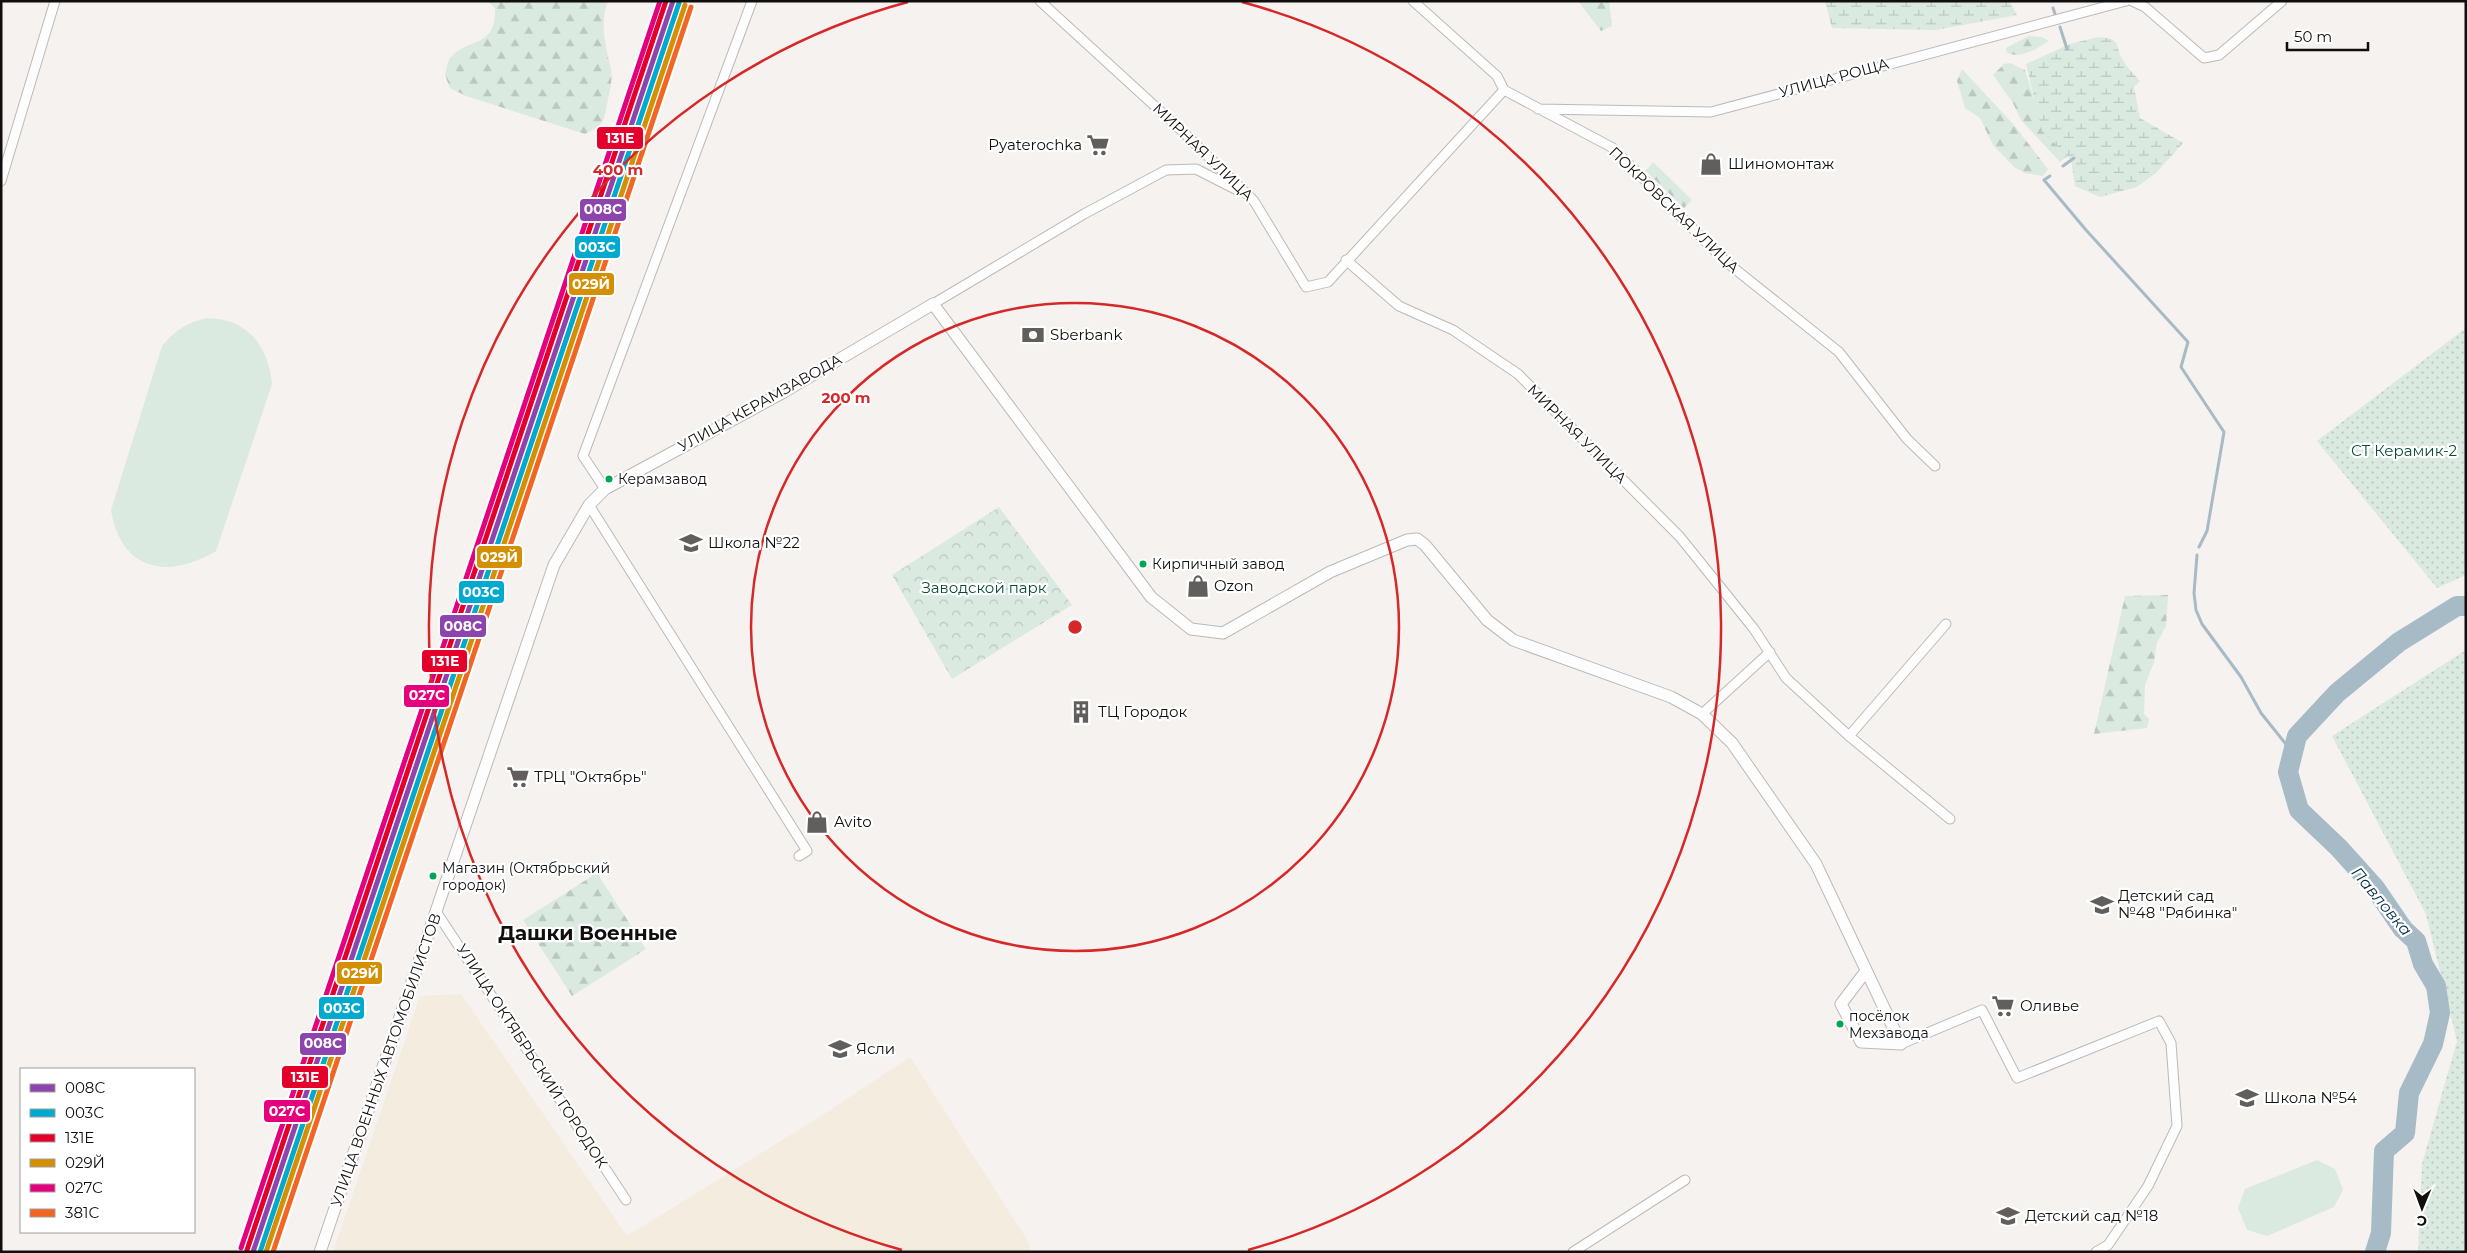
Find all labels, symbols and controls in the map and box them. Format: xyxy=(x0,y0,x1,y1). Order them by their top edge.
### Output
scale bar xyxy=(2287,20,2368,52)
text: 50 m xyxy=(2294,27,2332,46)
street label: УЛИЦА РОЩА xyxy=(1777,54,1891,101)
street label: МИРНАЯ УЛИЦА xyxy=(1149,99,1258,205)
line badge: 131Е xyxy=(596,126,644,150)
text: 131Е xyxy=(606,129,634,147)
supermarket icon: Pyaterochka xyxy=(1085,132,1111,158)
place label: Pyaterochka xyxy=(988,135,1082,154)
street label: ПОКРОВСКАЯ УЛИЦА xyxy=(1605,142,1744,277)
shop icon: Шиномонтаж xyxy=(1698,151,1724,177)
place label: Шиномонтаж xyxy=(1728,154,1835,173)
text: 400 m xyxy=(593,160,643,179)
line badge: 008С xyxy=(579,198,627,222)
text: 008С xyxy=(584,200,622,218)
line badge: 003С xyxy=(574,235,621,259)
text: 003С xyxy=(578,238,616,256)
line badge: 029Й xyxy=(568,272,615,296)
text: 029Й xyxy=(572,275,610,293)
bank icon: Sberbank xyxy=(1020,322,1046,348)
place label: Sberbank xyxy=(1050,325,1122,344)
street label: УЛИЦА КЕРАМЗАВОДА xyxy=(675,350,845,456)
street label: МИРНАЯ УЛИЦА xyxy=(1524,380,1631,487)
text: 200 m xyxy=(821,388,871,407)
park label: СТ Керамик-2 xyxy=(2351,441,2457,460)
place label: Керамзавод xyxy=(618,470,707,488)
marker: Керамзавод xyxy=(604,474,614,484)
school or university icon: Школа №22 xyxy=(678,530,704,556)
place label: Школа №22 xyxy=(708,533,800,552)
line badge: 029Й xyxy=(476,545,523,569)
text: 029Й xyxy=(480,548,518,566)
place label: Кирпичный завод xyxy=(1152,555,1284,573)
marker: Кирпичный завод xyxy=(1138,559,1148,569)
shop icon: Ozon xyxy=(1185,573,1211,599)
place label: Ozon xyxy=(1214,576,1254,595)
park label: Заводской парк xyxy=(922,578,1047,597)
line badge: 003С xyxy=(458,580,505,604)
text: 003С xyxy=(462,583,500,601)
line badge: 008С xyxy=(439,614,487,638)
text: 008С xyxy=(444,617,482,635)
centre of rings xyxy=(1066,618,1084,636)
line badge: 131Е xyxy=(421,649,468,673)
text: 131Е xyxy=(431,652,459,670)
line badge: 027С xyxy=(403,684,450,708)
text: 027С xyxy=(409,686,445,704)
building icon: ТЦ Городок xyxy=(1068,699,1094,725)
place label: ТЦ Городок xyxy=(1098,702,1188,721)
supermarket icon: ТРЦ "Октябрь" xyxy=(505,764,531,790)
place label: ТРЦ "Октябрь" xyxy=(534,767,647,786)
shop icon: Avito xyxy=(804,809,830,835)
place label: Avito xyxy=(834,812,872,831)
place label: Магазин (Октябрьский городок) xyxy=(442,859,610,894)
water label: Павловка xyxy=(2347,863,2416,940)
marker: Магазин (Октябрьский городок) xyxy=(428,871,438,881)
place label: Детский сад №48 "Рябинка" xyxy=(2118,886,2237,922)
school or university icon: Детский сад №48 "Рябинка" xyxy=(2089,892,2115,918)
street label: УЛИЦА ВОЕННЫХ АВТОМОБИЛИСТОВ xyxy=(326,911,445,1209)
district label: Дашки Военные xyxy=(498,921,678,945)
street label: УЛИЦА ОКТЯБРЬСКИЙ ГОРОДОК xyxy=(453,940,612,1172)
line badge: 029Й xyxy=(336,961,383,985)
text: 029Й xyxy=(341,964,379,982)
supermarket icon: Оливье xyxy=(1990,993,2016,1019)
line badge: 003С xyxy=(318,996,365,1020)
place label: Оливье xyxy=(2020,996,2079,1015)
text: 003С xyxy=(323,999,361,1017)
place label: посёлок Мехзавода xyxy=(1849,1007,1929,1042)
marker: посёлок Мехзавода xyxy=(1835,1019,1845,1029)
line badge: 008С xyxy=(299,1032,347,1056)
text: 008С xyxy=(304,1034,342,1052)
school or university icon: Ясли xyxy=(827,1036,853,1062)
place label: Ясли xyxy=(856,1039,895,1058)
line badge: 131Е xyxy=(281,1065,329,1089)
legend xyxy=(20,1068,195,1233)
text: 131Е xyxy=(291,1068,319,1086)
text: 008С xyxy=(65,1078,105,1097)
school or university icon: Школа №54 xyxy=(2234,1085,2260,1111)
place label: Школа №54 xyxy=(2264,1088,2357,1107)
line badge: 027С xyxy=(263,1099,311,1123)
text: 027С xyxy=(269,1102,305,1120)
text: 003С xyxy=(65,1103,104,1122)
text: 131Е xyxy=(65,1128,94,1147)
text: 029Й xyxy=(65,1153,105,1172)
text: 027С xyxy=(65,1178,103,1197)
north arrow xyxy=(2397,1183,2447,1233)
text: 381С xyxy=(65,1203,99,1222)
school or university icon: Детский сад №18 xyxy=(1995,1203,2021,1229)
place label: Детский сад №18 xyxy=(2025,1206,2158,1225)
text: С xyxy=(2417,1212,2427,1230)

